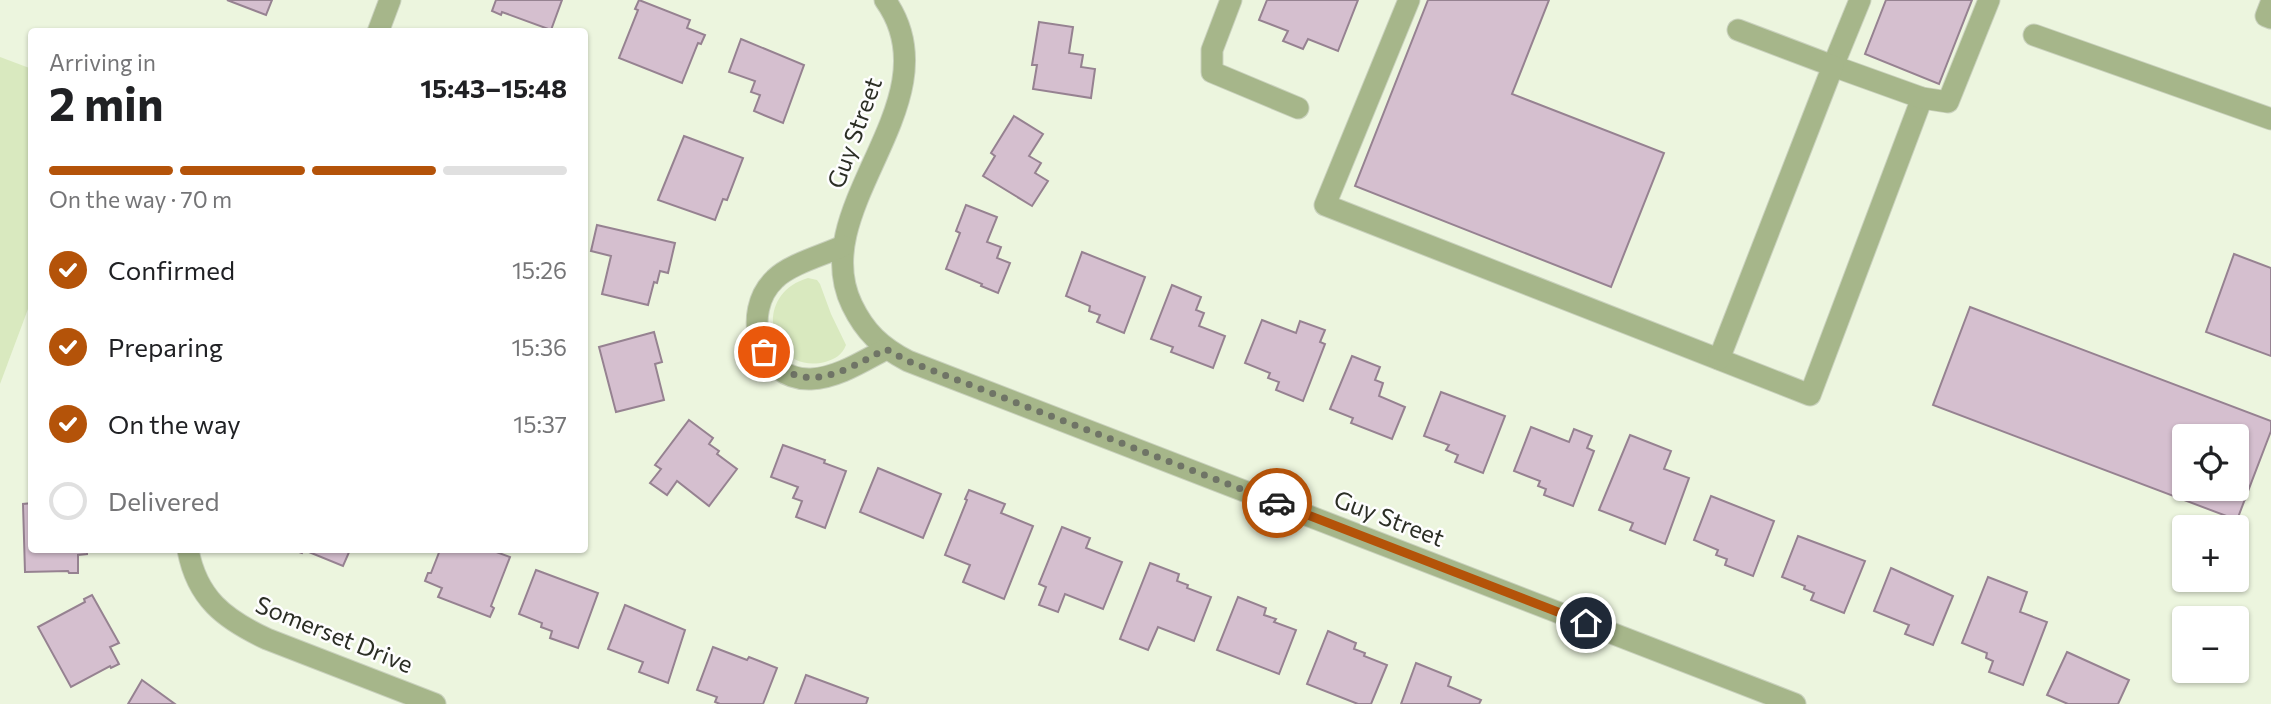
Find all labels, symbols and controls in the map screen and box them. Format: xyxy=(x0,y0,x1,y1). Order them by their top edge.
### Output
text: Arriving in xyxy=(49,48,156,76)
text: 15:43–15:48 xyxy=(420,72,567,103)
street label: Guy Street xyxy=(820,73,887,192)
text: 2 min xyxy=(49,74,164,130)
text: On the way · 70 m xyxy=(49,185,232,213)
icon: check xyxy=(49,251,87,289)
text: Confirmed xyxy=(108,254,235,285)
text: 15:26 xyxy=(512,256,567,284)
pin xyxy=(734,322,794,382)
icon: check xyxy=(49,328,87,366)
text: Preparing xyxy=(108,331,223,362)
text: 15:36 xyxy=(511,333,567,361)
icon: bag xyxy=(745,333,783,371)
icon: check xyxy=(49,405,87,443)
text: On the way xyxy=(108,408,241,439)
text: 15:37 xyxy=(513,410,567,438)
map controls xyxy=(2172,424,2249,683)
button: locate xyxy=(2172,424,2249,501)
courier xyxy=(1242,468,1312,538)
street label: Guy Street xyxy=(1330,483,1449,552)
icon: car xyxy=(1258,484,1296,522)
text: Delivered xyxy=(108,485,219,516)
button: + xyxy=(2172,515,2249,592)
street label: Somerset Drive xyxy=(252,589,417,678)
pin xyxy=(1556,593,1616,653)
icon: home xyxy=(1567,604,1605,642)
button: − xyxy=(2172,606,2249,683)

